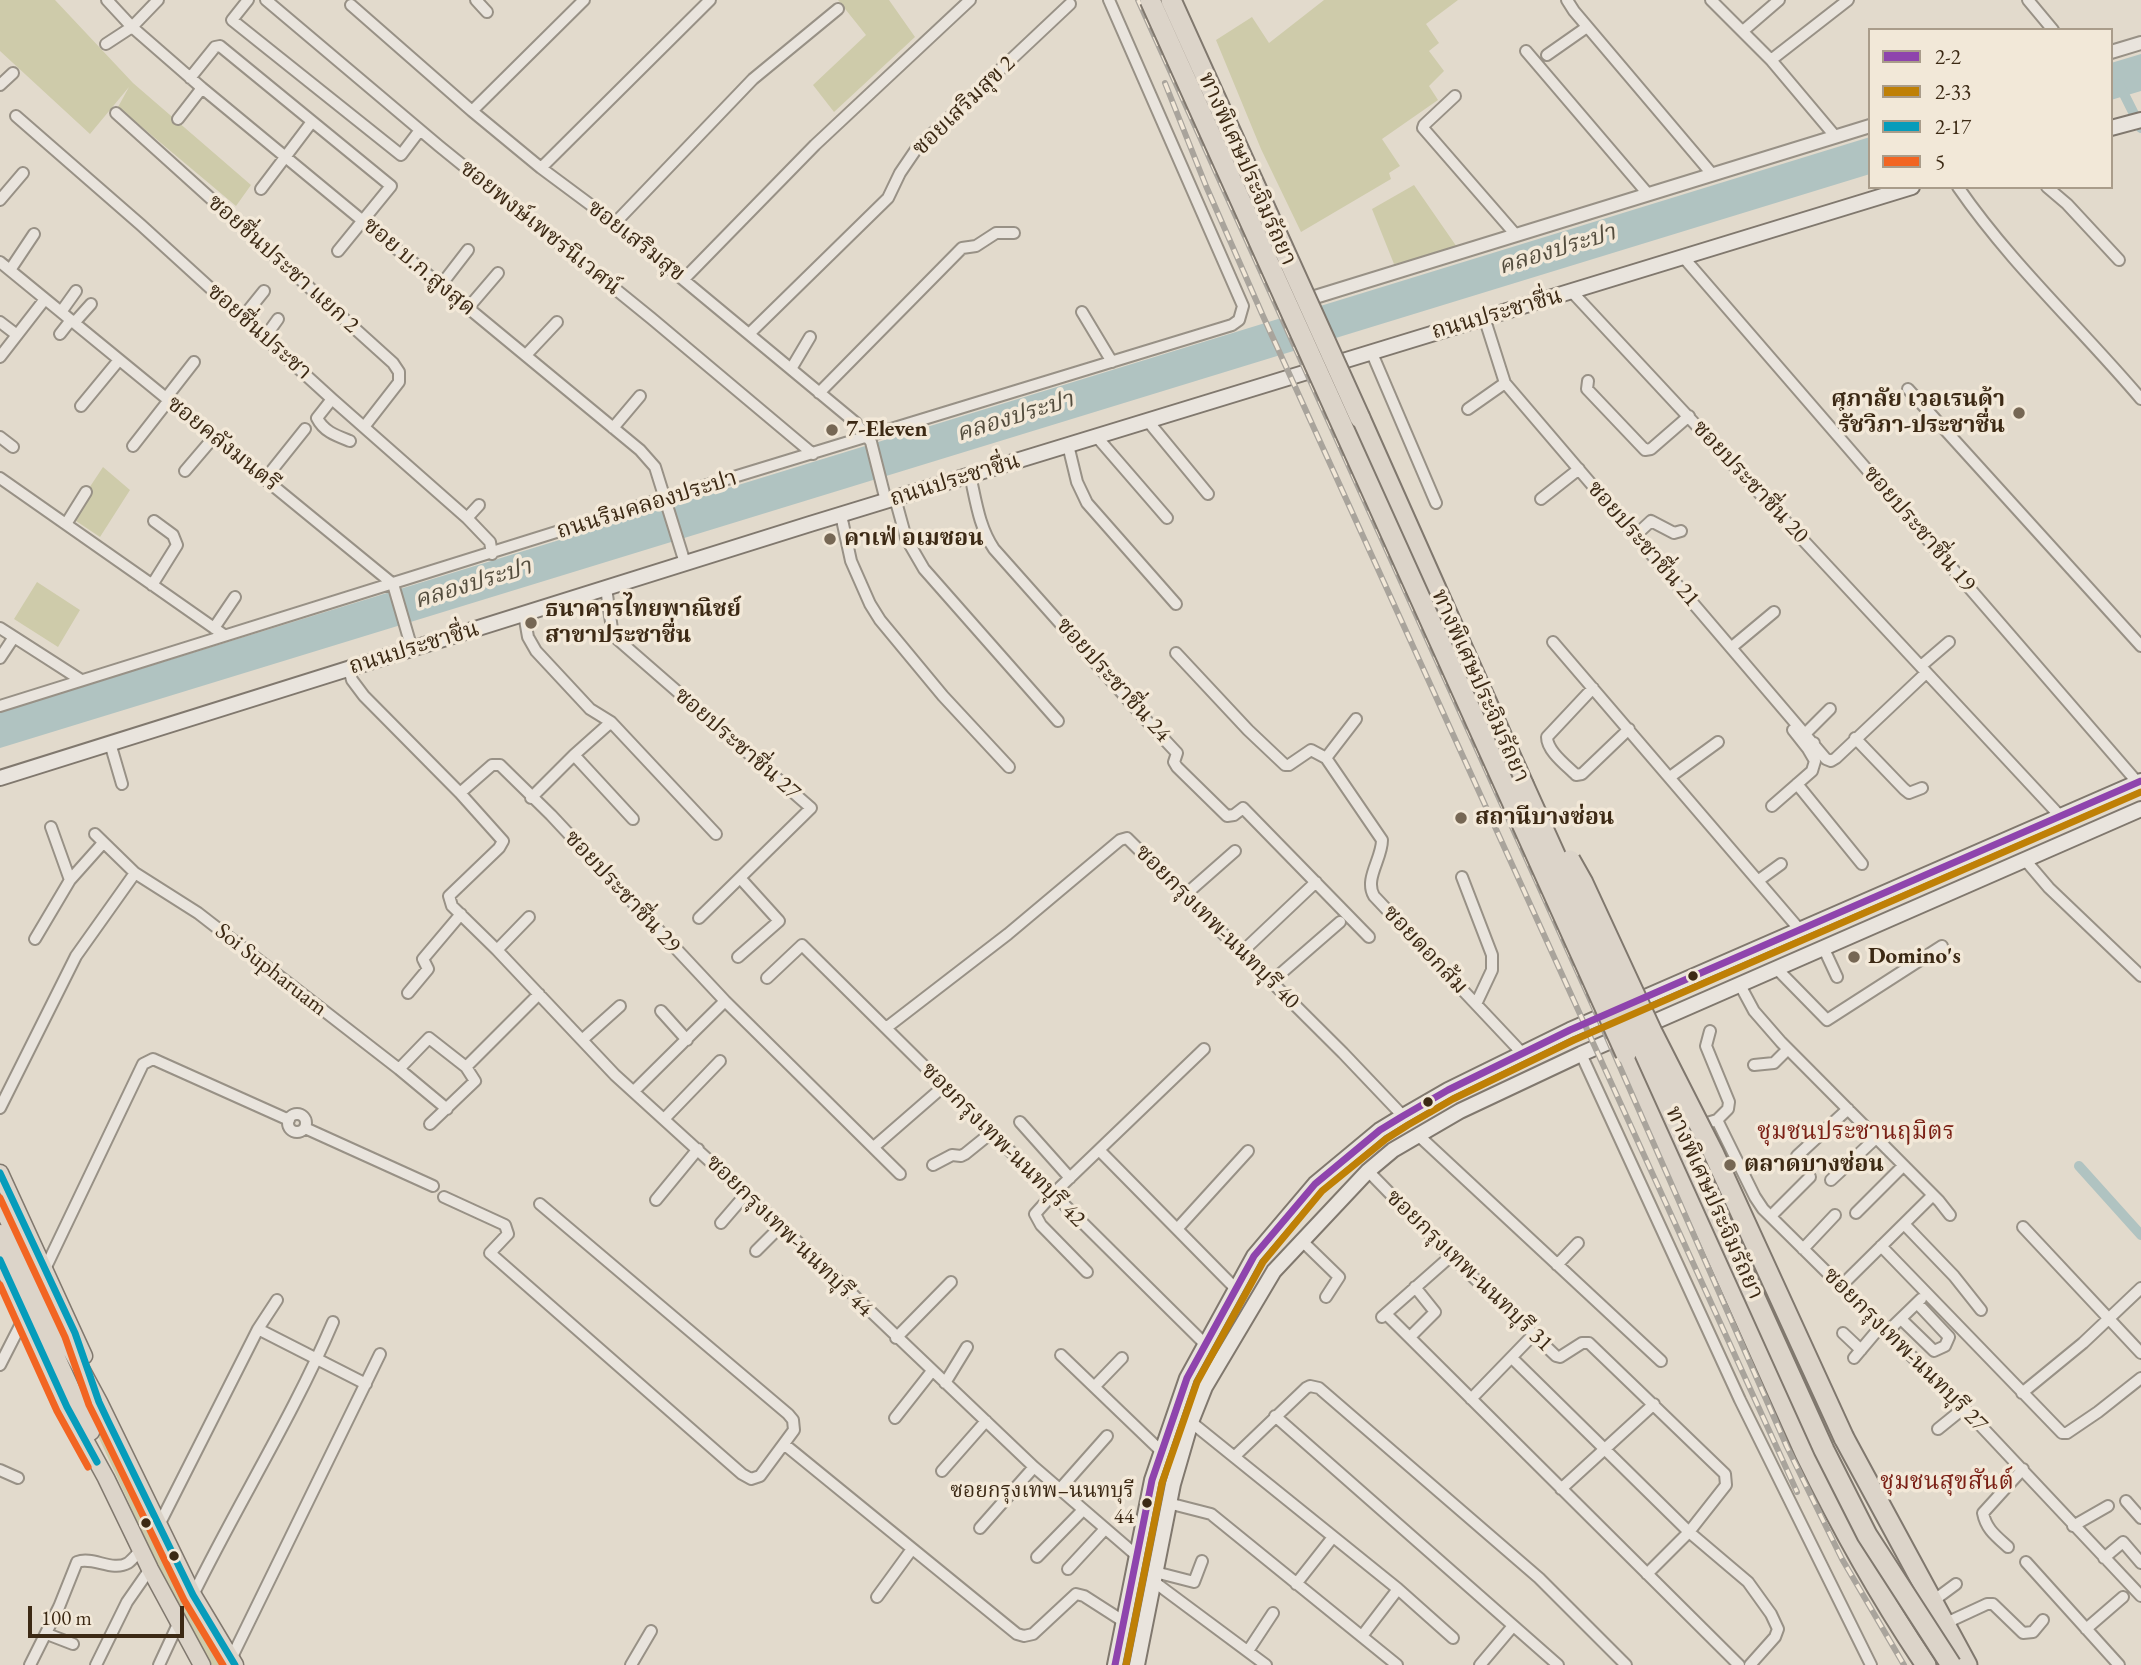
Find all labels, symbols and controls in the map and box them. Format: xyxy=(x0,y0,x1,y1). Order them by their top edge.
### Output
legend xyxy=(1868,28,2113,189)
text: 2-2 xyxy=(1935,43,1961,70)
street label: ซอยเสริมสุข 2 xyxy=(907,50,1021,162)
street label: ทางพิเศษประจิมรัถยา xyxy=(1192,68,1302,270)
text: 2-33 xyxy=(1935,78,1971,105)
text: 2-17 xyxy=(1935,113,1971,140)
text: 5 xyxy=(1935,148,1945,175)
street label: ซอยพงษ์เพชรนิเวศน์ xyxy=(454,155,626,301)
street label: ซอยชื่นประชา แยก 2 xyxy=(202,189,364,339)
street label: ซอยเสริมสุข xyxy=(582,194,690,288)
street label: ซอย บ.ก.สูงสุด xyxy=(357,212,481,322)
water label: คลองประปา xyxy=(1495,218,1619,282)
street label: ซอยชื่นประชา xyxy=(201,278,317,386)
street label: ถนนประชาชื่น xyxy=(1428,282,1566,346)
water label: คลองประปา xyxy=(953,385,1077,449)
place label: ศุภาลัย เวอเรนด้า รัชวิภา-ประชาชื่น xyxy=(1831,386,2005,440)
street label: ซอยคลังมนตรี xyxy=(161,390,285,498)
marker: ศุภาลัย เวอเรนด้า รัชวิภา-ประชาชื่น xyxy=(2011,405,2027,421)
street label: ซอยประชาชื่น 20 xyxy=(1686,415,1814,549)
place label: 7-Eleven xyxy=(846,416,927,444)
marker: 7-Eleven xyxy=(824,422,840,438)
street label: ถนนประชาชื่น xyxy=(887,447,1023,513)
street label: ซอยประชาชื่น 19 xyxy=(1857,460,1981,598)
street label: ถนนริมคลองประปา xyxy=(553,464,741,546)
street label: ซอยประชาชื่น 21 xyxy=(1581,475,1705,613)
place label: คาเฟ่ อเมซอน xyxy=(844,525,984,553)
marker: คาเฟ่ อเมซอน xyxy=(822,531,838,547)
water label: คลองประปา xyxy=(411,552,535,616)
street label: ทางพิเศษประจิมรัถยา xyxy=(1425,585,1535,787)
place label: ธนาคารไทยพาณิชย์ สาขาประชาชื่น xyxy=(545,596,741,650)
street label: ซอยประชาชื่น 24 xyxy=(1050,612,1176,748)
street label: ถนนประชาชื่น xyxy=(346,615,482,681)
marker: ธนาคารไทยพาณิชย์ สาขาประชาชื่น xyxy=(523,615,539,631)
street label: ซอยประชาชื่น 27 xyxy=(668,682,806,806)
place label: สถานีบางซ่อน xyxy=(1475,804,1614,832)
marker: สถานีบางซ่อน xyxy=(1453,810,1469,826)
street label: ซอยประชาชื่น 29 xyxy=(558,825,686,959)
street label: ซอยกรุงเทพ-นนทบุรี 40 xyxy=(1129,839,1305,1015)
street label: ซอยดอกส้ม xyxy=(1377,900,1473,1000)
street label: Soi Supharuam xyxy=(209,918,333,1022)
place label: Domino's xyxy=(1868,943,1961,971)
marker: Domino's xyxy=(1846,949,1862,965)
unlabelled marker xyxy=(1686,969,1700,983)
street label: ซอยกรุงเทพ-นนทบุรี 42 xyxy=(915,1057,1091,1233)
unlabelled marker xyxy=(1421,1095,1435,1109)
street label: ทางพิเศษประจิมรัถยา xyxy=(1659,1102,1769,1304)
district label: ชุมชนประชานฤมิตร xyxy=(1757,1118,1955,1146)
street label: ซอยกรุงเทพ-นนทบุรี 44 xyxy=(700,1149,878,1323)
place label: ตลาดบางซ่อน xyxy=(1744,1151,1884,1179)
marker: ตลาดบางซ่อน xyxy=(1722,1157,1738,1173)
street label: ซอยกรุงเทพ-นนทบุรี 31 xyxy=(1380,1184,1558,1358)
street label: ซอยกรุงเทพ-นนทบุรี 27 xyxy=(1817,1262,1993,1438)
district label: ชุมชนสุขสันต์ xyxy=(1880,1468,2014,1496)
place label: ซอยกรุงเทพ–นนทบุรี 44 xyxy=(950,1478,1134,1528)
marker: ซอยกรุงเทพ–นนทบุรี 44 xyxy=(1140,1496,1154,1510)
unlabelled marker xyxy=(139,1516,153,1530)
unlabelled marker xyxy=(167,1549,181,1563)
scale bar xyxy=(32,1592,187,1636)
text: 100 m xyxy=(41,1604,92,1631)

